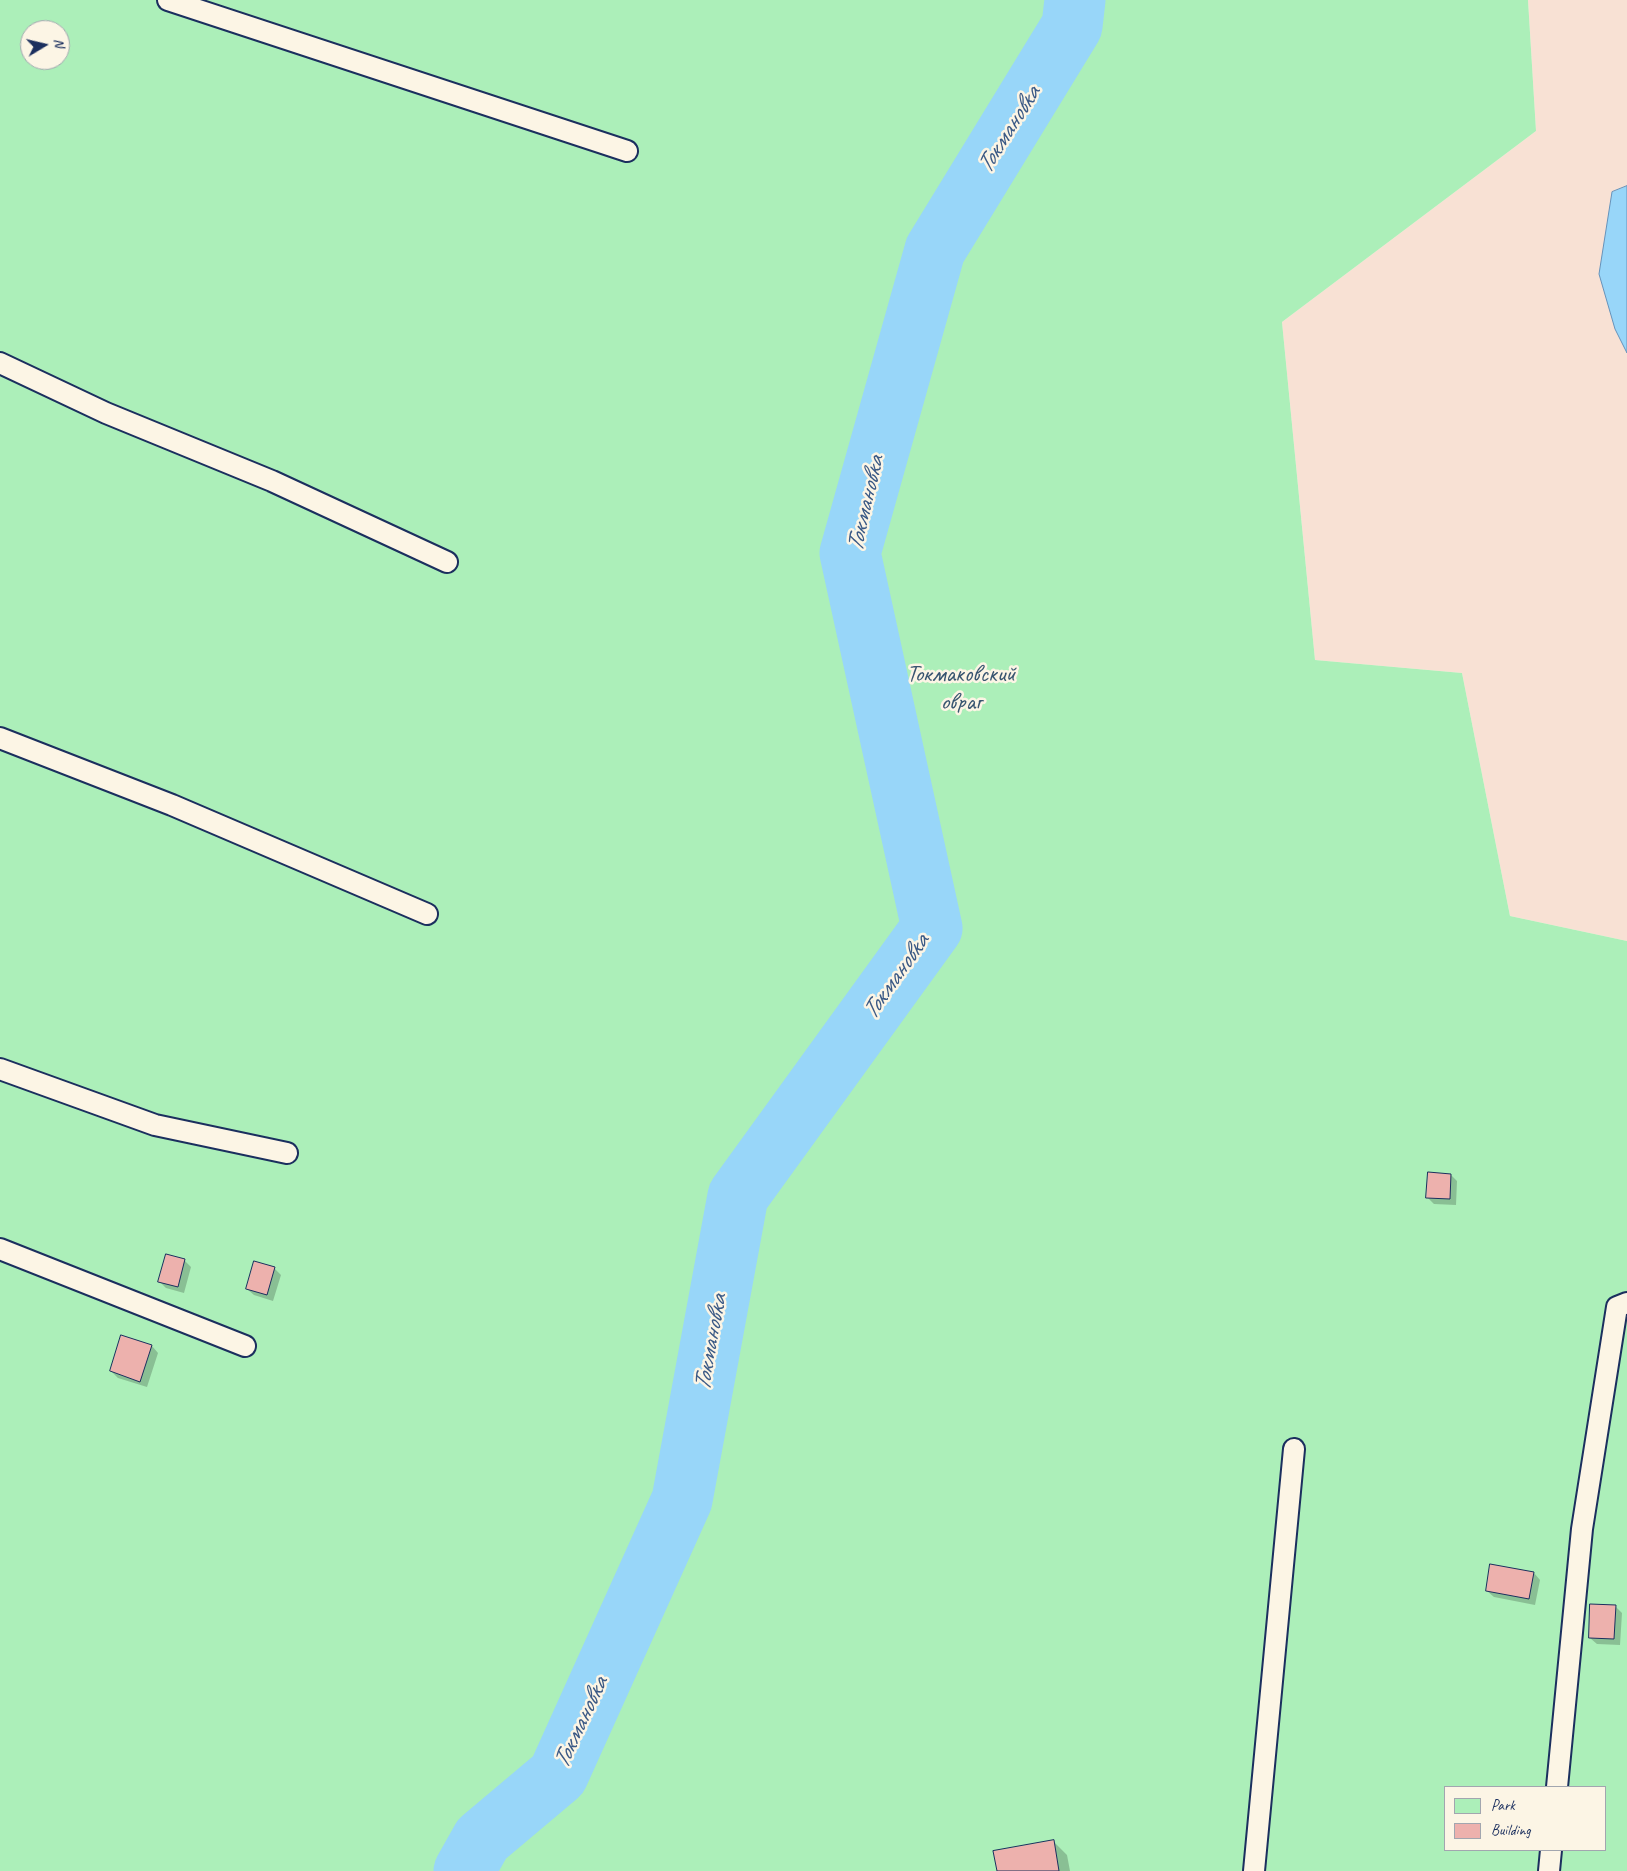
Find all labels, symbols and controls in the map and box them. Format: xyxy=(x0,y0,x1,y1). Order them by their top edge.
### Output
north arrow xyxy=(20,20,70,70)
text: N xyxy=(50,37,68,48)
water label: Токмановка xyxy=(970,81,1048,179)
water label: Токмановка xyxy=(840,453,892,555)
park label: Токмаковский овраг xyxy=(906,661,1016,717)
water label: Токмановка xyxy=(856,929,936,1025)
water label: Токмановка xyxy=(688,1292,734,1394)
water label: Токмановка xyxy=(547,1673,615,1773)
legend xyxy=(1444,1786,1607,1851)
text: Park xyxy=(1491,1796,1515,1815)
text: Building xyxy=(1491,1821,1530,1840)

